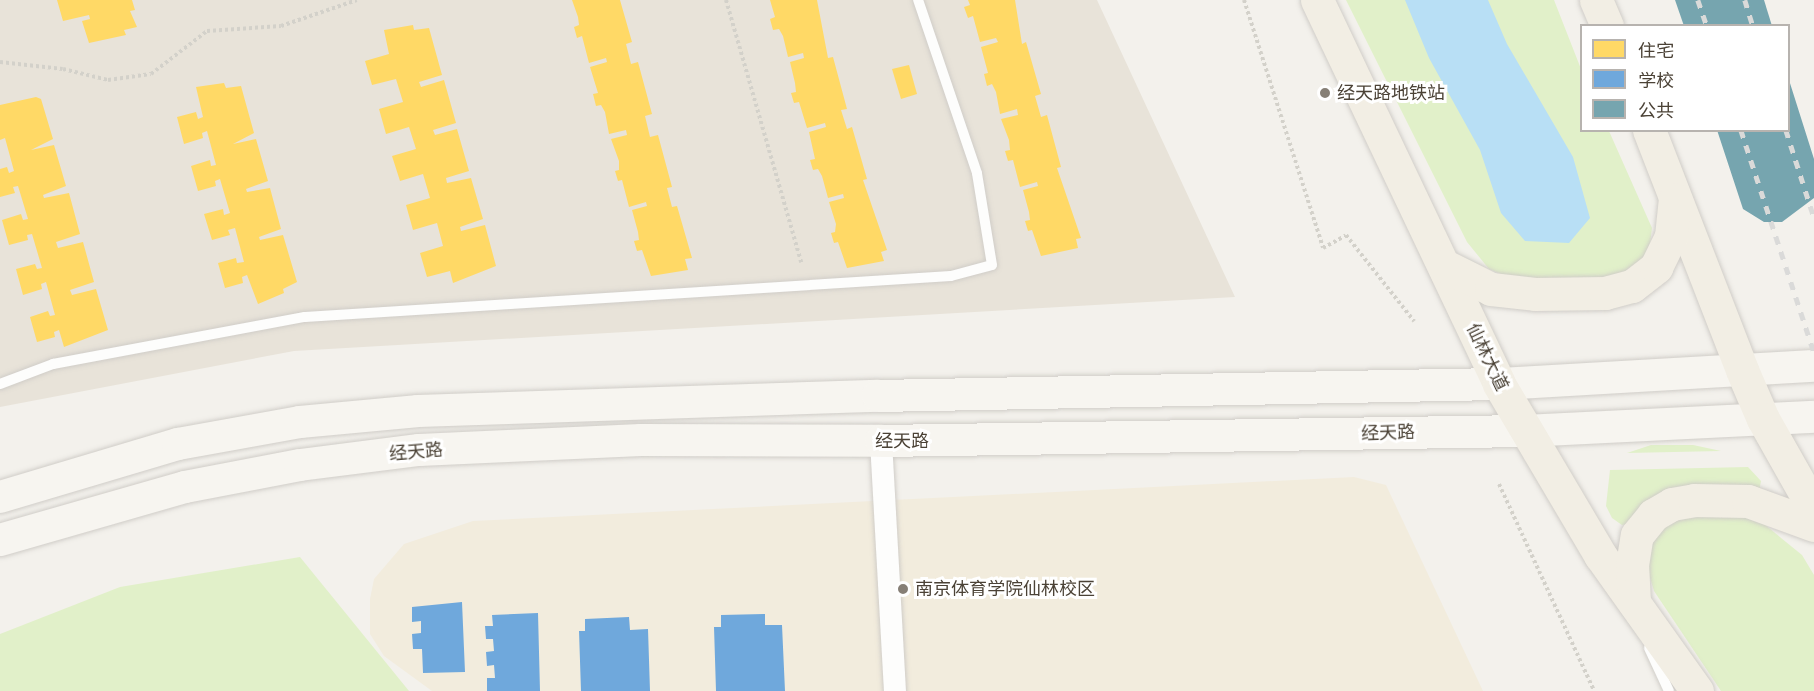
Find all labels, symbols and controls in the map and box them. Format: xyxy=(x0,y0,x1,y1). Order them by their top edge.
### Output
legend xyxy=(1580,24,1790,132)
text: 住宅 xyxy=(1638,40,1674,61)
text: 学校 xyxy=(1638,70,1674,91)
place label: 经天路地铁站 xyxy=(1337,82,1445,104)
marker: 经天路地铁站 xyxy=(1318,86,1332,100)
text: 公共 xyxy=(1638,100,1674,121)
street label: 仙林大道 xyxy=(1462,320,1512,394)
street label: 经天路 xyxy=(1361,421,1415,445)
street label: 经天路 xyxy=(875,430,929,452)
street label: 经天路 xyxy=(388,439,444,465)
place label: 南京体育学院仙林校区 xyxy=(915,578,1095,600)
marker: 南京体育学院仙林校区 xyxy=(896,582,910,596)

